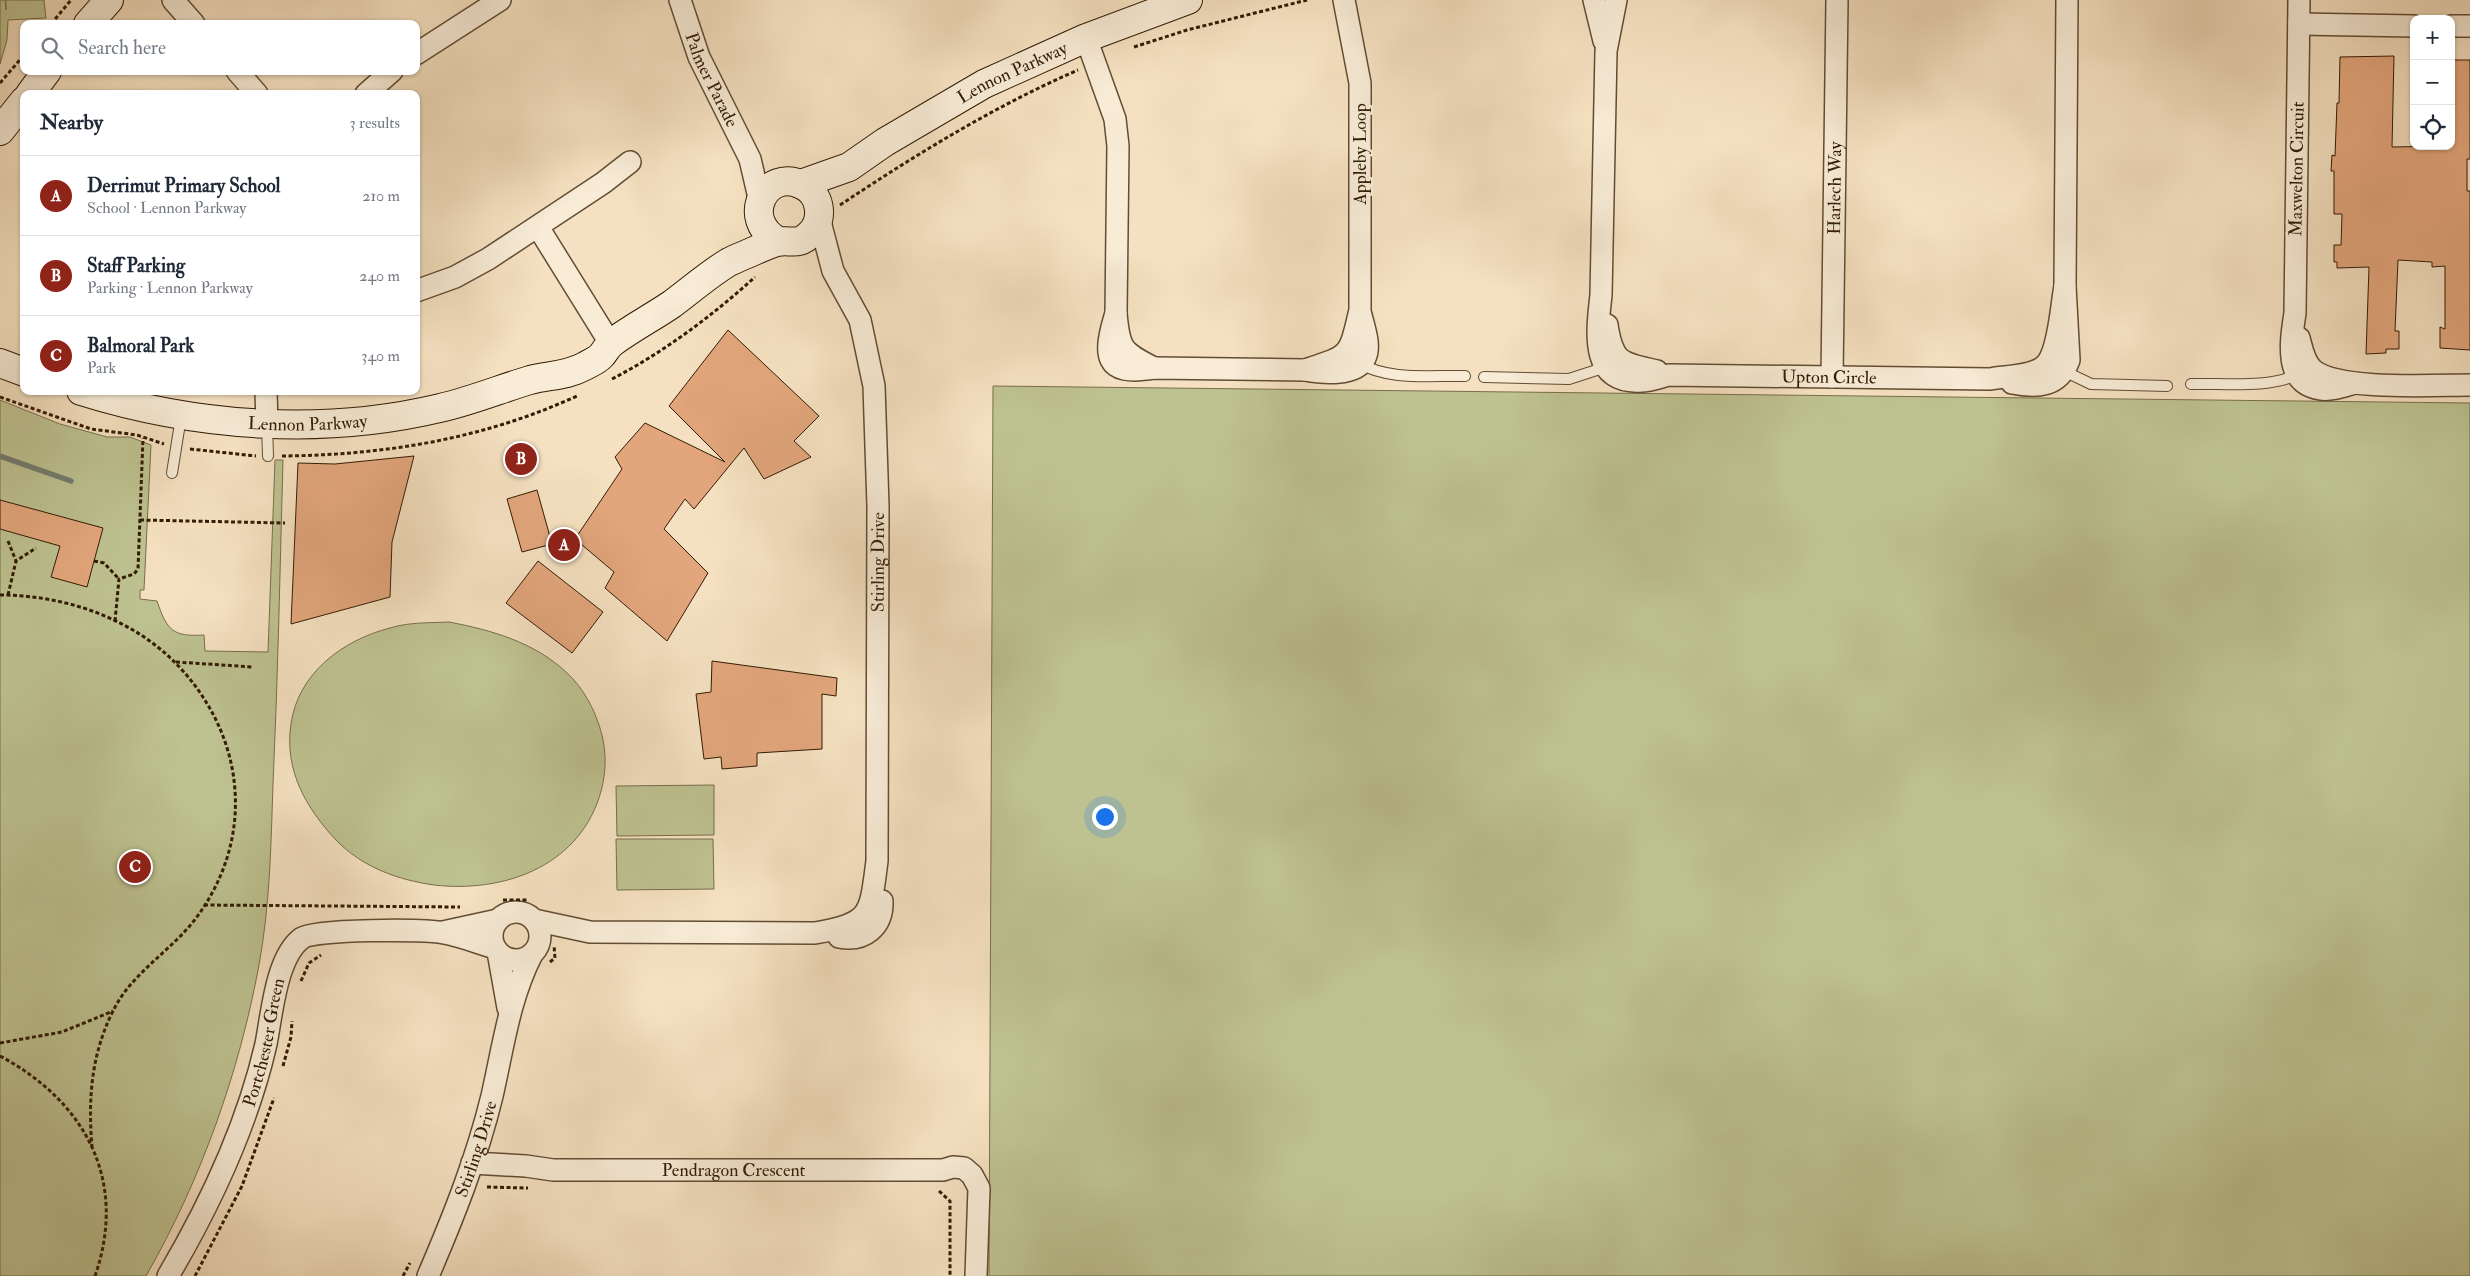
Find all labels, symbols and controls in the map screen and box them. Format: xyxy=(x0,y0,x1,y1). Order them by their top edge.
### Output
map controls xyxy=(2410,15,2455,150)
button: + xyxy=(2410,15,2455,60)
search box xyxy=(20,20,420,75)
street label: Palmer Parade xyxy=(680,30,744,131)
icon: search xyxy=(38,34,66,62)
text: Search here xyxy=(78,36,166,60)
street label: Lennon Parkway xyxy=(953,36,1072,109)
button: − xyxy=(2410,60,2455,105)
street label: Maxwelton Circuit xyxy=(2284,101,2310,237)
street label: Appleby Loop xyxy=(1349,103,1372,206)
button: locate xyxy=(2410,105,2455,150)
text: Nearby xyxy=(40,109,103,136)
text: 3 results xyxy=(349,113,400,133)
street label: Harlech Way xyxy=(1822,140,1847,235)
text: Derrimut Primary School xyxy=(87,174,280,198)
text: A xyxy=(51,186,61,206)
text: 210 m xyxy=(362,186,400,206)
text: School · Lennon Parkway xyxy=(87,198,246,218)
text: Staff Parking xyxy=(87,254,185,278)
text: B xyxy=(51,266,61,286)
text: 240 m xyxy=(359,266,400,286)
text: Parking · Lennon Parkway xyxy=(87,278,253,298)
text: Balmoral Park xyxy=(87,334,194,358)
text: C xyxy=(50,346,62,366)
text: 340 m xyxy=(361,346,400,366)
text: Park xyxy=(87,358,116,378)
street label: Upton Circle xyxy=(1781,365,1877,389)
street label: Lennon Parkway xyxy=(247,409,370,436)
pin: B xyxy=(505,440,537,478)
street label: Stirling Drive xyxy=(866,512,889,612)
pin: A xyxy=(548,526,580,564)
your location xyxy=(1092,804,1118,830)
pin: C xyxy=(119,848,151,886)
street label: Portchester Green xyxy=(237,975,290,1110)
street label: Stirling Drive xyxy=(450,1098,502,1200)
street label: Pendragon Crescent xyxy=(662,1159,806,1182)

